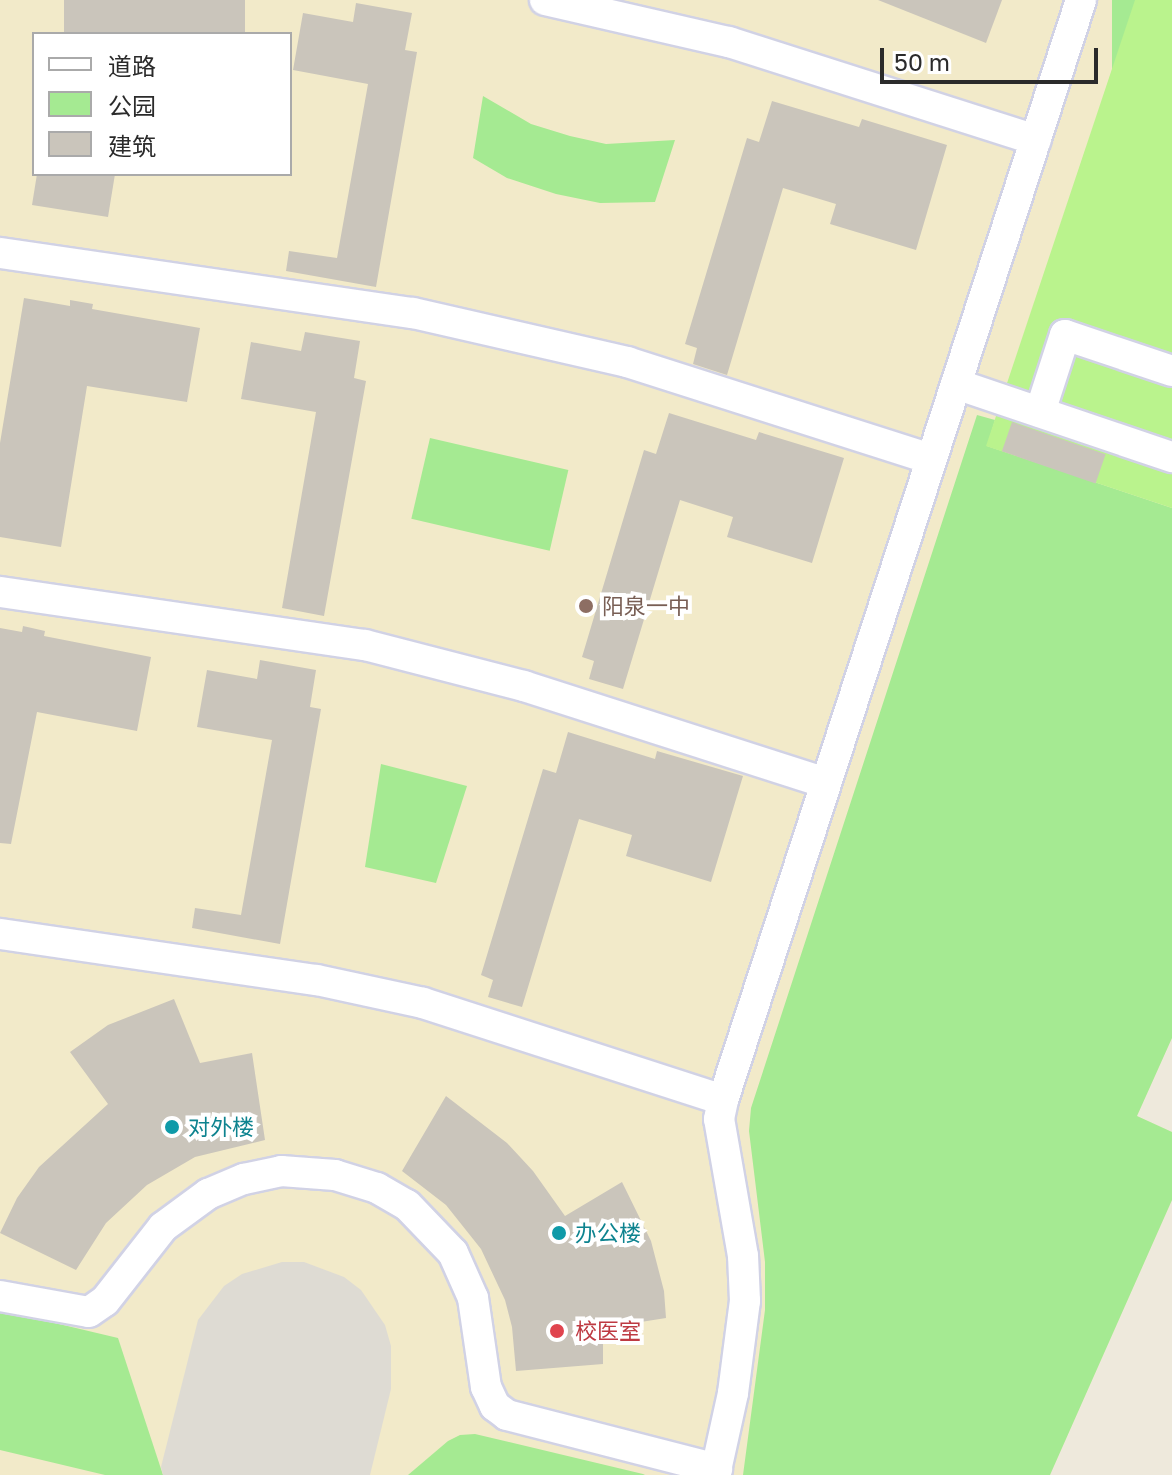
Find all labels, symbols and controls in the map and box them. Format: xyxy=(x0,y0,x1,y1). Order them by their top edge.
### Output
legend xyxy=(32,32,292,176)
scale bar xyxy=(884,32,1102,82)
text: 50 m xyxy=(894,47,950,76)
text: 道路 xyxy=(108,51,156,80)
text: 公园 xyxy=(108,91,156,120)
text: 建筑 xyxy=(108,131,156,160)
place label: 阳泉一中 xyxy=(602,593,690,619)
marker: 阳泉一中 xyxy=(577,597,595,615)
place label: 对外楼 xyxy=(188,1114,254,1140)
marker: 对外楼 xyxy=(163,1118,181,1136)
place label: 办公楼 xyxy=(575,1220,641,1246)
marker: 办公楼 xyxy=(550,1224,568,1242)
place label: 校医室 xyxy=(575,1318,641,1344)
marker: 校医室 xyxy=(546,1320,568,1342)

